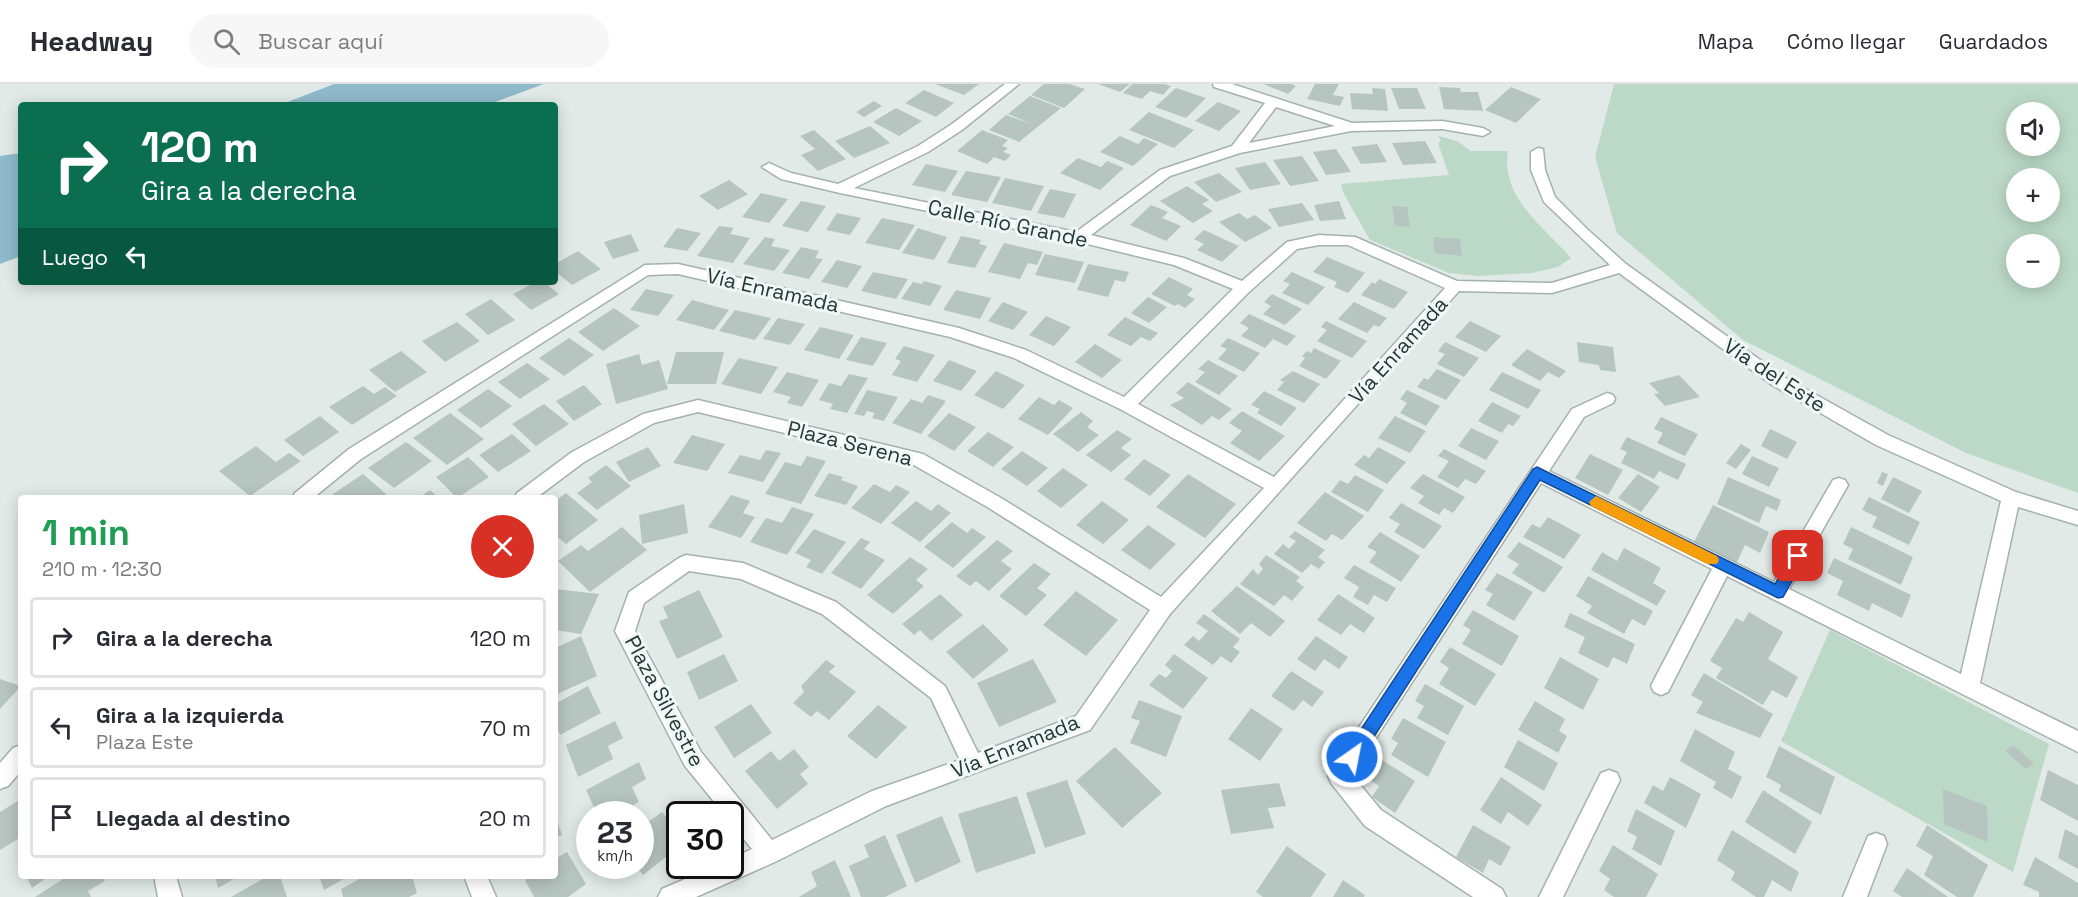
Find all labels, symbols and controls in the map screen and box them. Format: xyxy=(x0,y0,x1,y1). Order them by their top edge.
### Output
search box xyxy=(189,14,609,68)
text: Headway xyxy=(30,23,153,59)
icon: search xyxy=(210,25,243,58)
text: Buscar aquí xyxy=(258,27,383,55)
text: Mapa xyxy=(1698,28,1754,55)
text: Cómo llegar xyxy=(1787,28,1906,55)
text: Guardados xyxy=(1939,28,2048,55)
map controls xyxy=(2006,102,2060,288)
button: sound xyxy=(2006,102,2060,156)
text: 120 m xyxy=(141,121,259,174)
icon: right xyxy=(42,126,120,204)
button: + xyxy=(2006,168,2060,222)
text: Gira a la derecha xyxy=(141,173,356,208)
street label: Calle Río Grande xyxy=(926,193,1090,253)
button: − xyxy=(2006,234,2060,288)
icon: left xyxy=(120,240,153,273)
text: Luego xyxy=(42,243,108,271)
street label: Vía Enramada xyxy=(704,262,842,318)
street label: Vía Enramada xyxy=(1343,291,1453,409)
street label: Vía del Este xyxy=(1719,332,1831,418)
street label: Plaza Serena xyxy=(784,414,916,472)
text: 1 min xyxy=(42,510,130,556)
button: close xyxy=(471,515,534,578)
pin xyxy=(1772,530,1823,581)
icon: arrive xyxy=(1781,539,1814,572)
text: 210 m · 12:30 xyxy=(42,556,162,582)
icon: right xyxy=(45,621,78,654)
text: Gira a la derecha xyxy=(96,624,273,652)
text: 120 m xyxy=(470,624,531,652)
street label: Plaza Silvestre xyxy=(619,631,711,771)
text: Gira a la izquierda xyxy=(96,701,284,729)
street label: Vía Enramada xyxy=(947,708,1083,784)
icon: left xyxy=(45,711,78,744)
text: 70 m xyxy=(480,714,531,742)
position arrow xyxy=(1320,725,1384,789)
text: Plaza Este xyxy=(96,729,194,755)
icon: arrive xyxy=(45,801,78,834)
speed limit sign: 30 xyxy=(666,801,744,879)
text: Llegada al destino xyxy=(96,804,290,832)
text: 20 m xyxy=(479,804,531,832)
text: 23 xyxy=(597,813,633,852)
text: km/h xyxy=(597,846,633,865)

